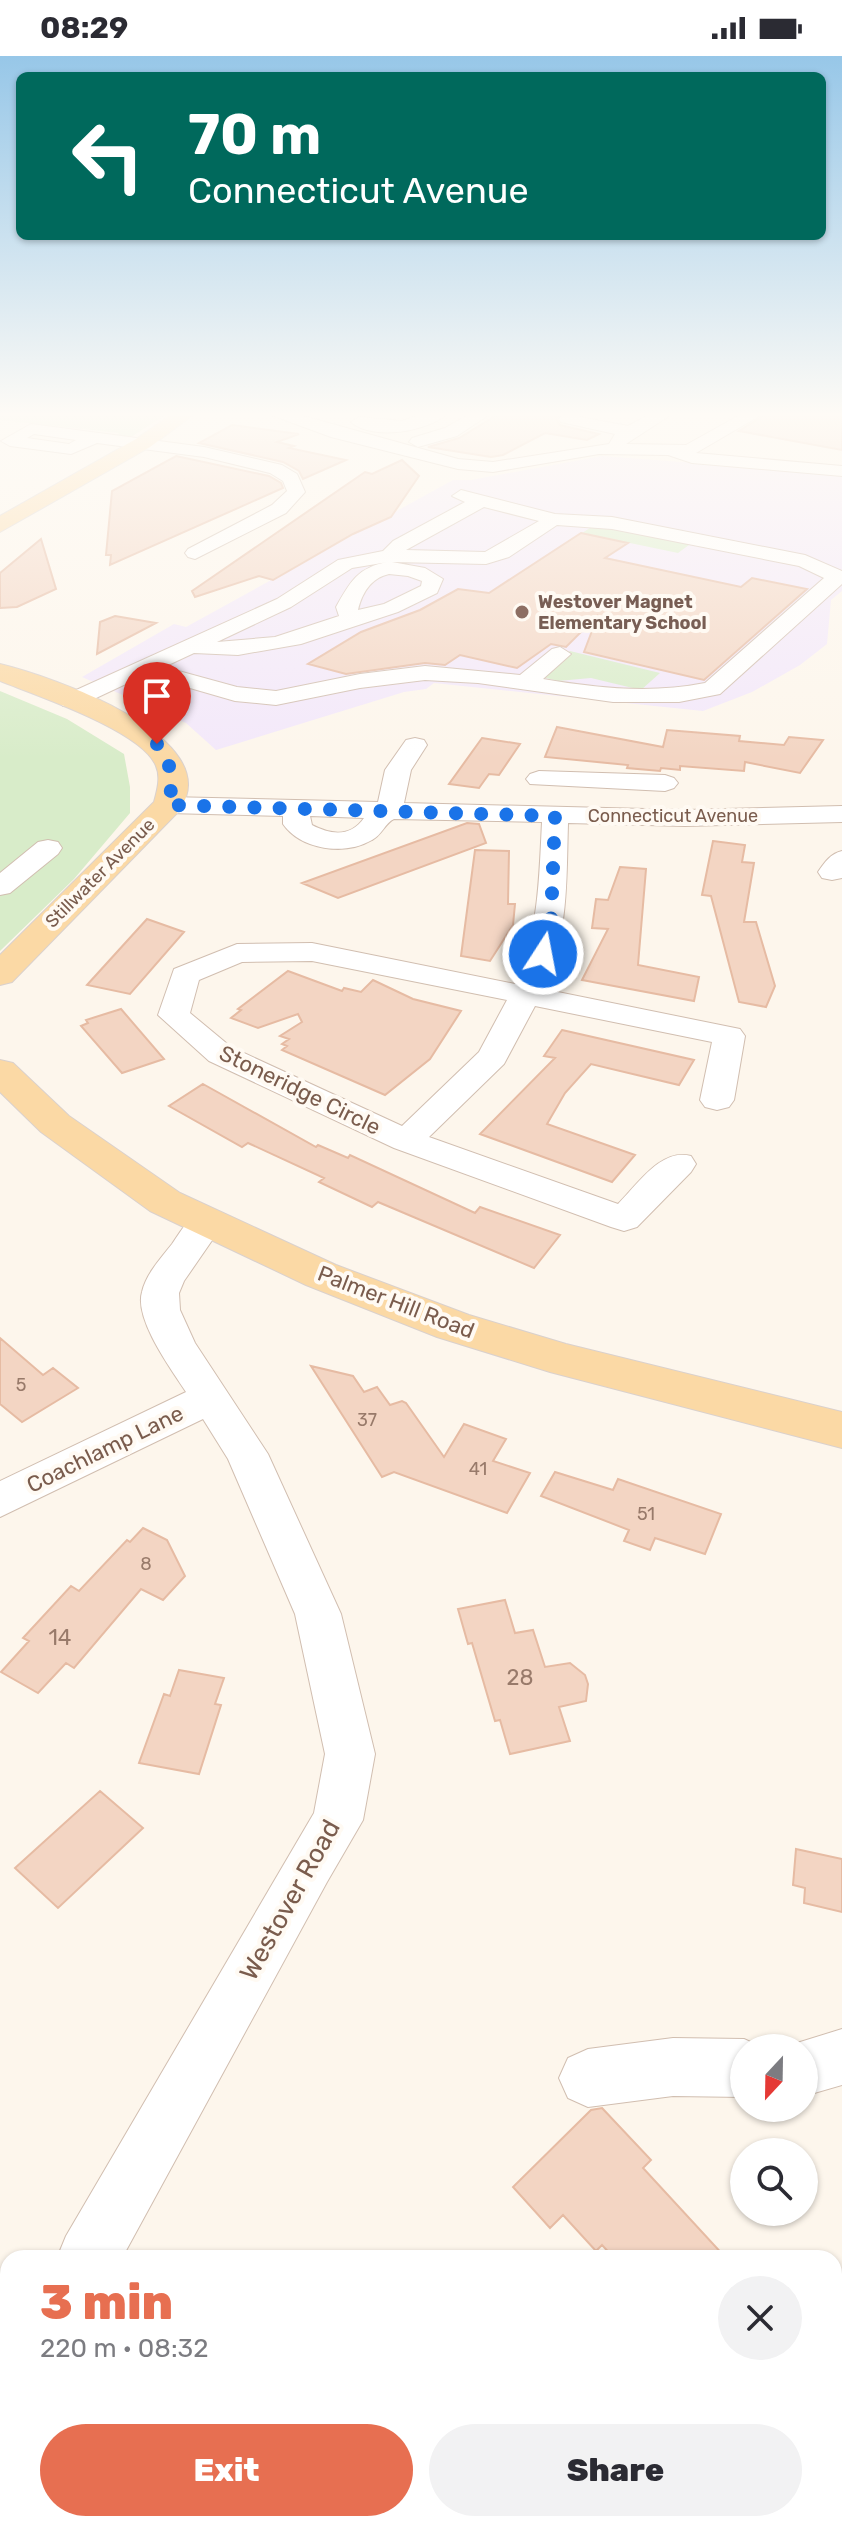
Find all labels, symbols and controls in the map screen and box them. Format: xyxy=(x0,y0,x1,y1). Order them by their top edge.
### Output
text: 08:29 xyxy=(40,10,128,46)
text: 70 m xyxy=(188,102,321,168)
icon: left xyxy=(56,104,160,208)
text: Connecticut Avenue xyxy=(188,169,529,212)
place label: Westover Magnet Elementary School xyxy=(538,591,707,634)
marker: Westover Magnet Elementary School xyxy=(513,603,531,621)
pin xyxy=(123,662,191,744)
icon: arrive xyxy=(135,674,179,718)
street label: Connecticut Avenue xyxy=(588,805,758,827)
street label: Stillwater Avenue xyxy=(41,814,159,932)
position arrow xyxy=(501,912,585,996)
street label: Stoneridge Circle xyxy=(215,1039,385,1141)
street label: Palmer Hill Road xyxy=(314,1260,478,1344)
house number: 5 xyxy=(16,1374,26,1396)
street label: Coachlamp Lane xyxy=(22,1399,188,1499)
house number: 37 xyxy=(357,1409,377,1431)
house number: 41 xyxy=(469,1458,487,1480)
house number: 51 xyxy=(637,1503,655,1525)
house number: 8 xyxy=(140,1553,152,1575)
house number: 14 xyxy=(48,1624,72,1651)
house number: 28 xyxy=(507,1664,533,1691)
street label: Westover Road xyxy=(233,1814,347,1986)
north arrow xyxy=(730,2034,818,2122)
map controls xyxy=(730,2034,818,2226)
button: search xyxy=(730,2138,818,2226)
text: 3 min xyxy=(40,2274,173,2331)
button: close xyxy=(718,2276,802,2360)
text: 220 m · 08:32 xyxy=(40,2333,208,2364)
button: Exit xyxy=(40,2424,413,2516)
button: Share xyxy=(429,2424,802,2516)

